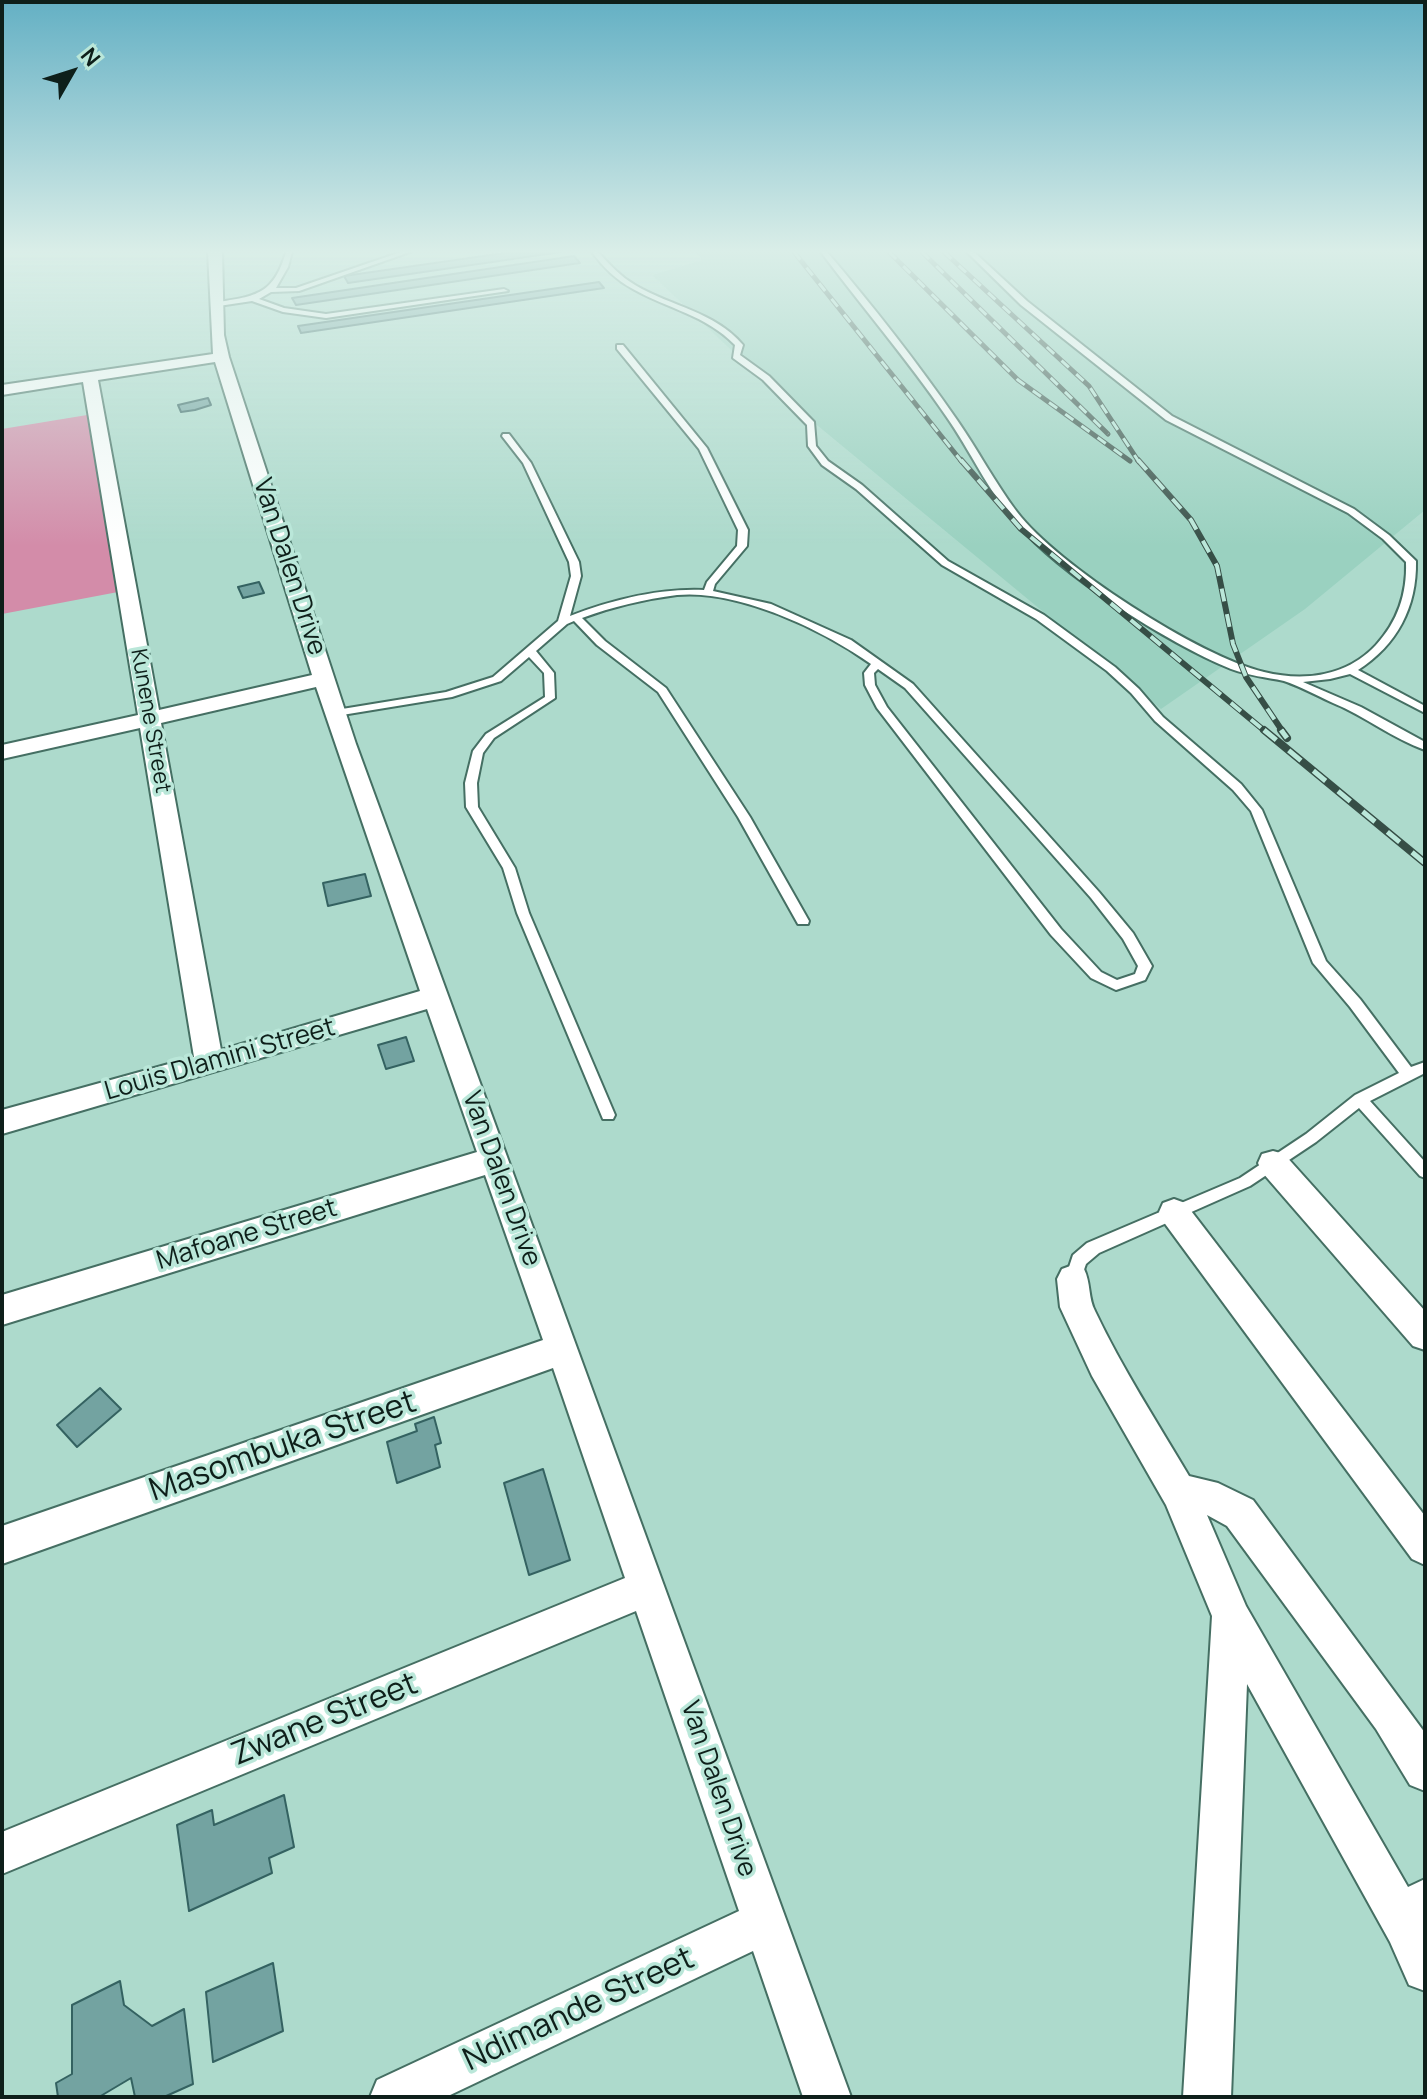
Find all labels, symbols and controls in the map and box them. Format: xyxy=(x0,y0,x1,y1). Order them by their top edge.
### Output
north arrow xyxy=(32,32,112,112)
text: N xyxy=(74,41,107,72)
street label: Van Dalen Drive xyxy=(246,475,332,659)
street label: Kunene Street xyxy=(124,647,176,795)
street label: Louis Dlamini Street xyxy=(101,1012,339,1108)
street label: Van Dalen Drive xyxy=(455,1087,547,1271)
street label: Mafoane Street xyxy=(153,1193,341,1277)
street label: Masombuka Street xyxy=(145,1383,421,1511)
street label: Zwane Street xyxy=(226,1665,424,1775)
street label: Van Dalen Drive xyxy=(673,1697,763,1881)
street label: Ndimande Street xyxy=(458,1940,700,2080)

